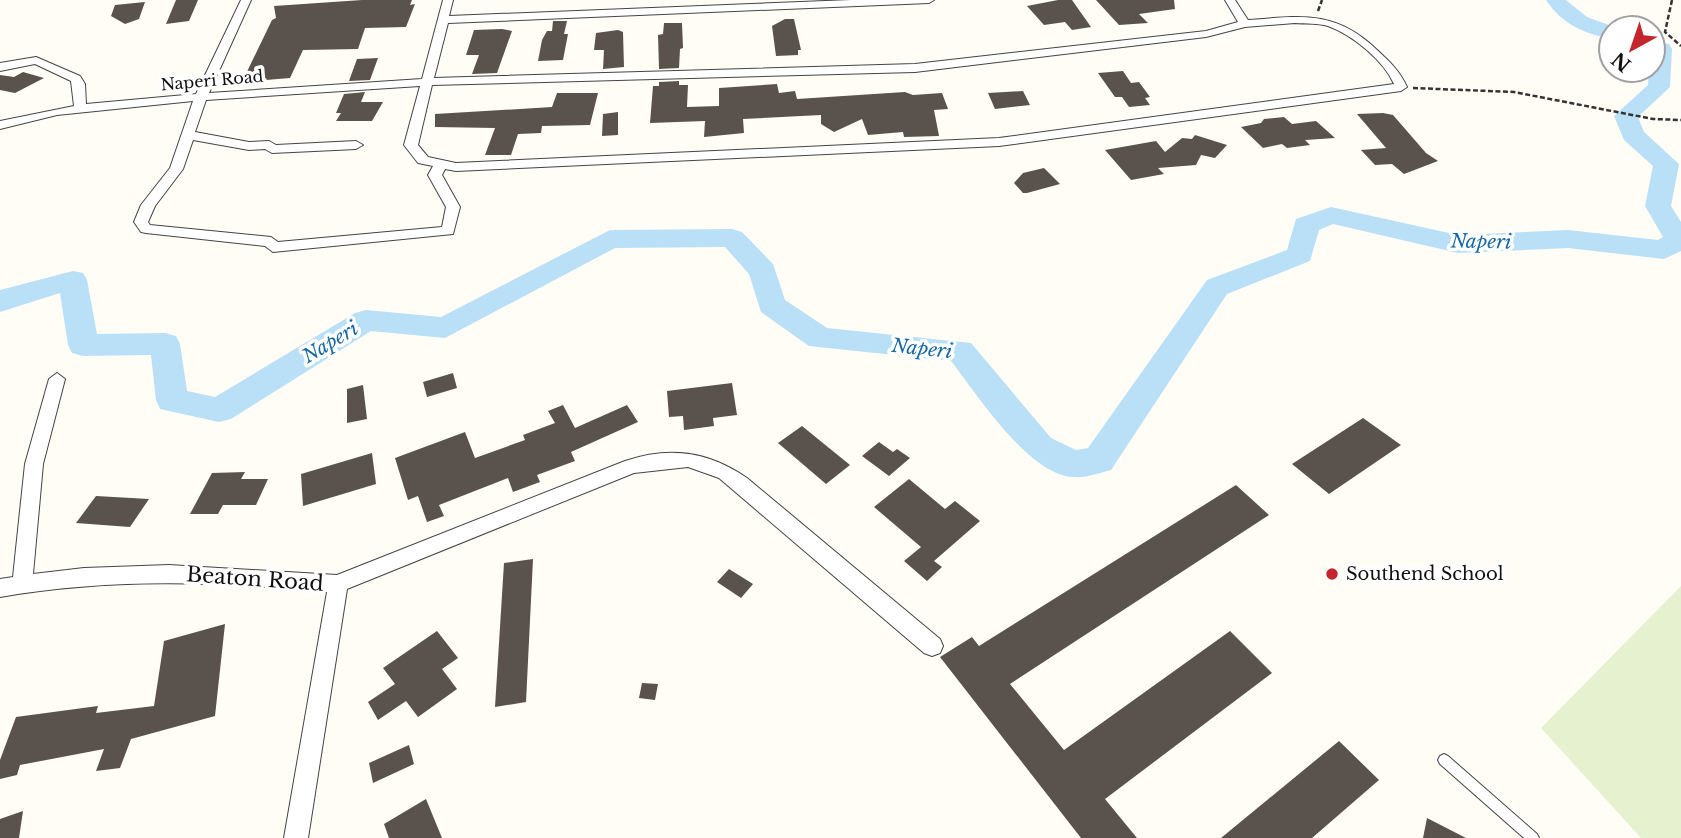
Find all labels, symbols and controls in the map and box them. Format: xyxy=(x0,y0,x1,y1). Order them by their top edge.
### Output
north arrow xyxy=(1597,14,1667,84)
text: N xyxy=(1607,47,1636,76)
street label: Naperi Road xyxy=(160,66,264,94)
water label: Naperi xyxy=(1449,229,1512,254)
water label: Naperi xyxy=(297,317,363,368)
water label: Naperi xyxy=(890,334,954,363)
street label: Beaton Road xyxy=(185,561,325,597)
place label: Southend School xyxy=(1346,563,1504,585)
marker: Southend School xyxy=(1324,566,1340,582)

